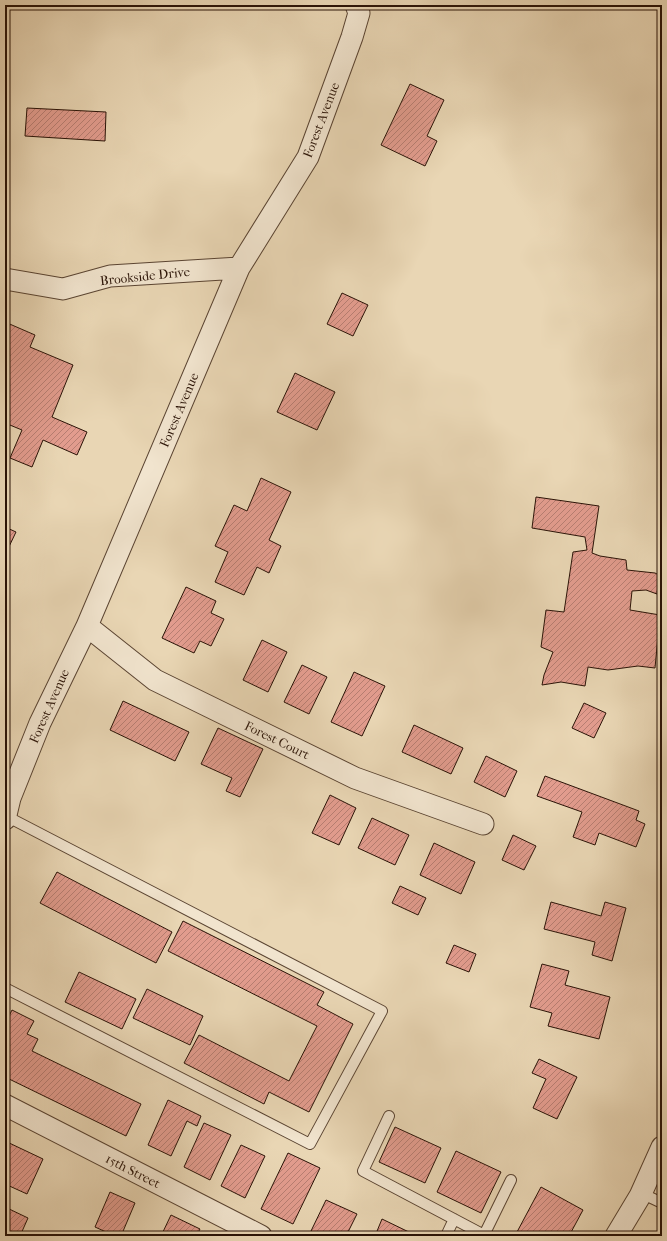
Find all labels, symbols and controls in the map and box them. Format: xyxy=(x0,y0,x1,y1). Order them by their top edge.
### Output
street label: Forest Avenue xyxy=(300,80,342,160)
street label: Brookside Drive xyxy=(99,264,191,288)
street label: Forest Avenue xyxy=(157,370,202,450)
street label: Forest Avenue xyxy=(26,666,72,745)
street label: Forest Court xyxy=(242,718,312,762)
street label: 15th Street xyxy=(103,1151,163,1191)

